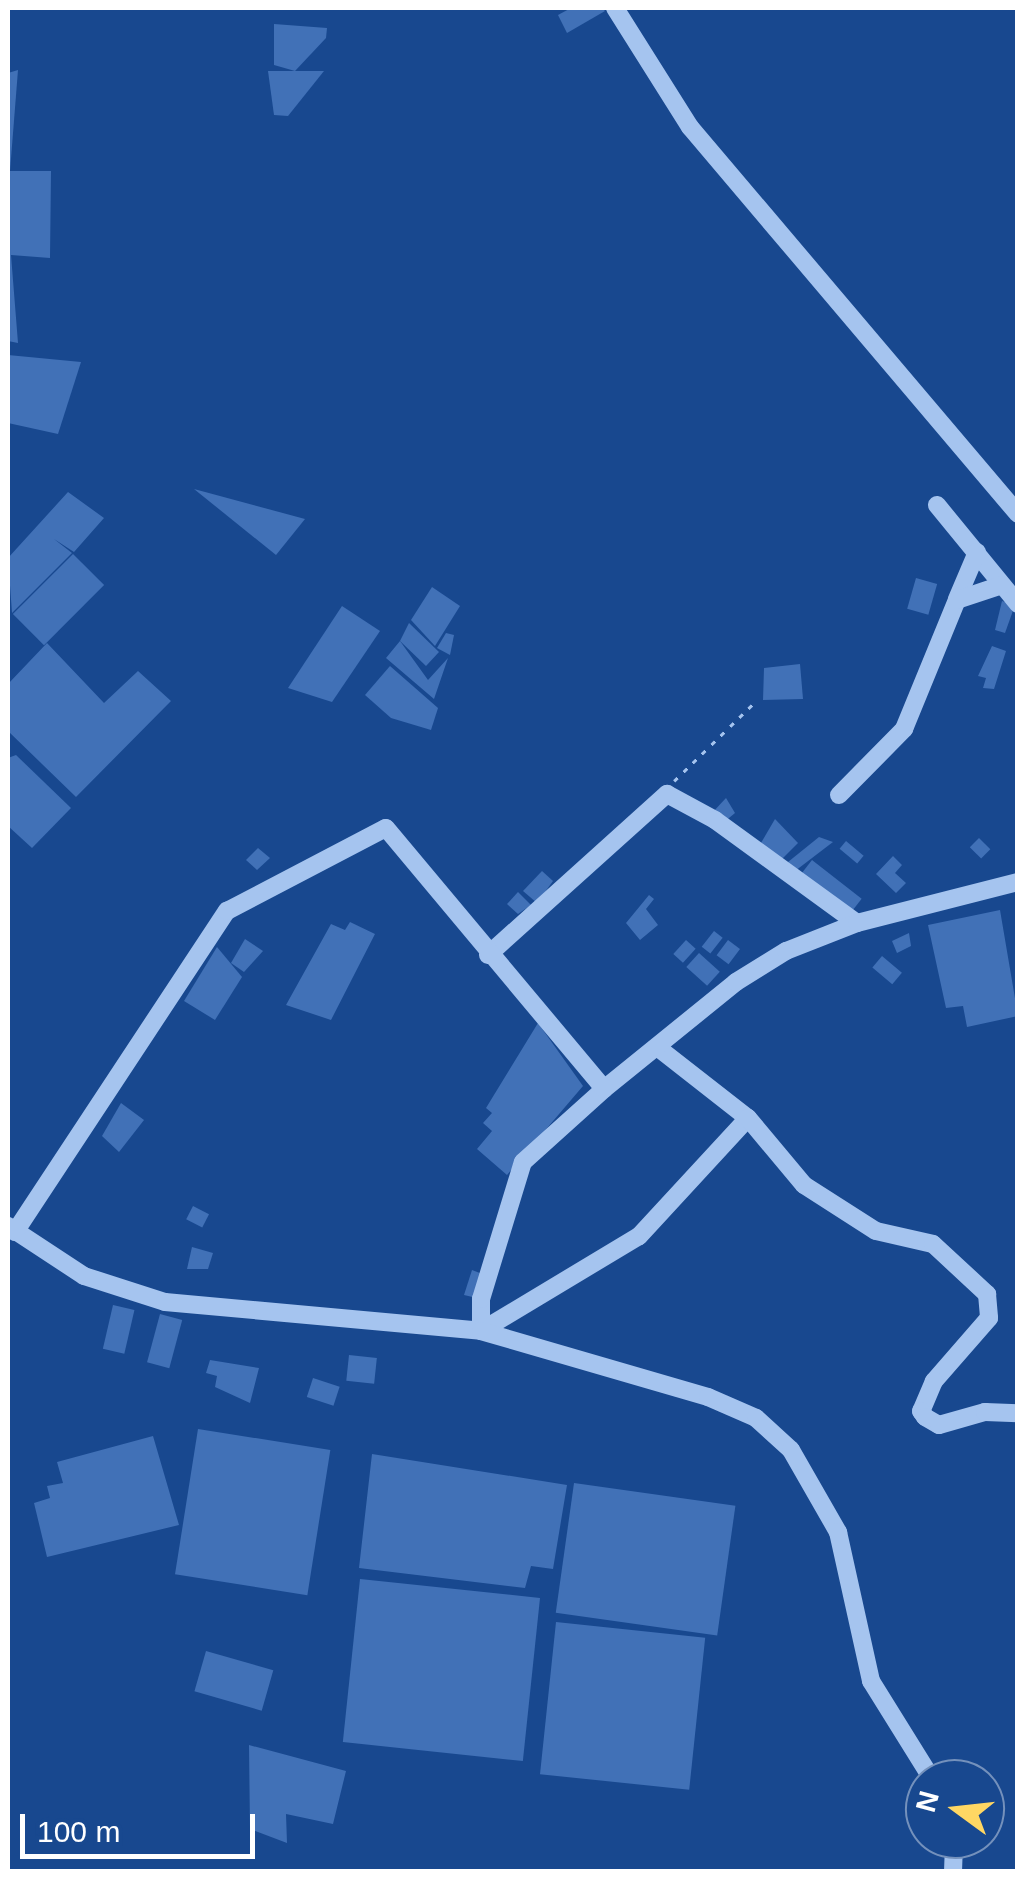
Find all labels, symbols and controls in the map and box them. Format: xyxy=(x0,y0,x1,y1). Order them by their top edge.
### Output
north arrow xyxy=(905,1759,1005,1859)
text: N xyxy=(910,1788,945,1815)
scale bar xyxy=(25,1794,260,1856)
text: 100 m xyxy=(37,1815,120,1848)

